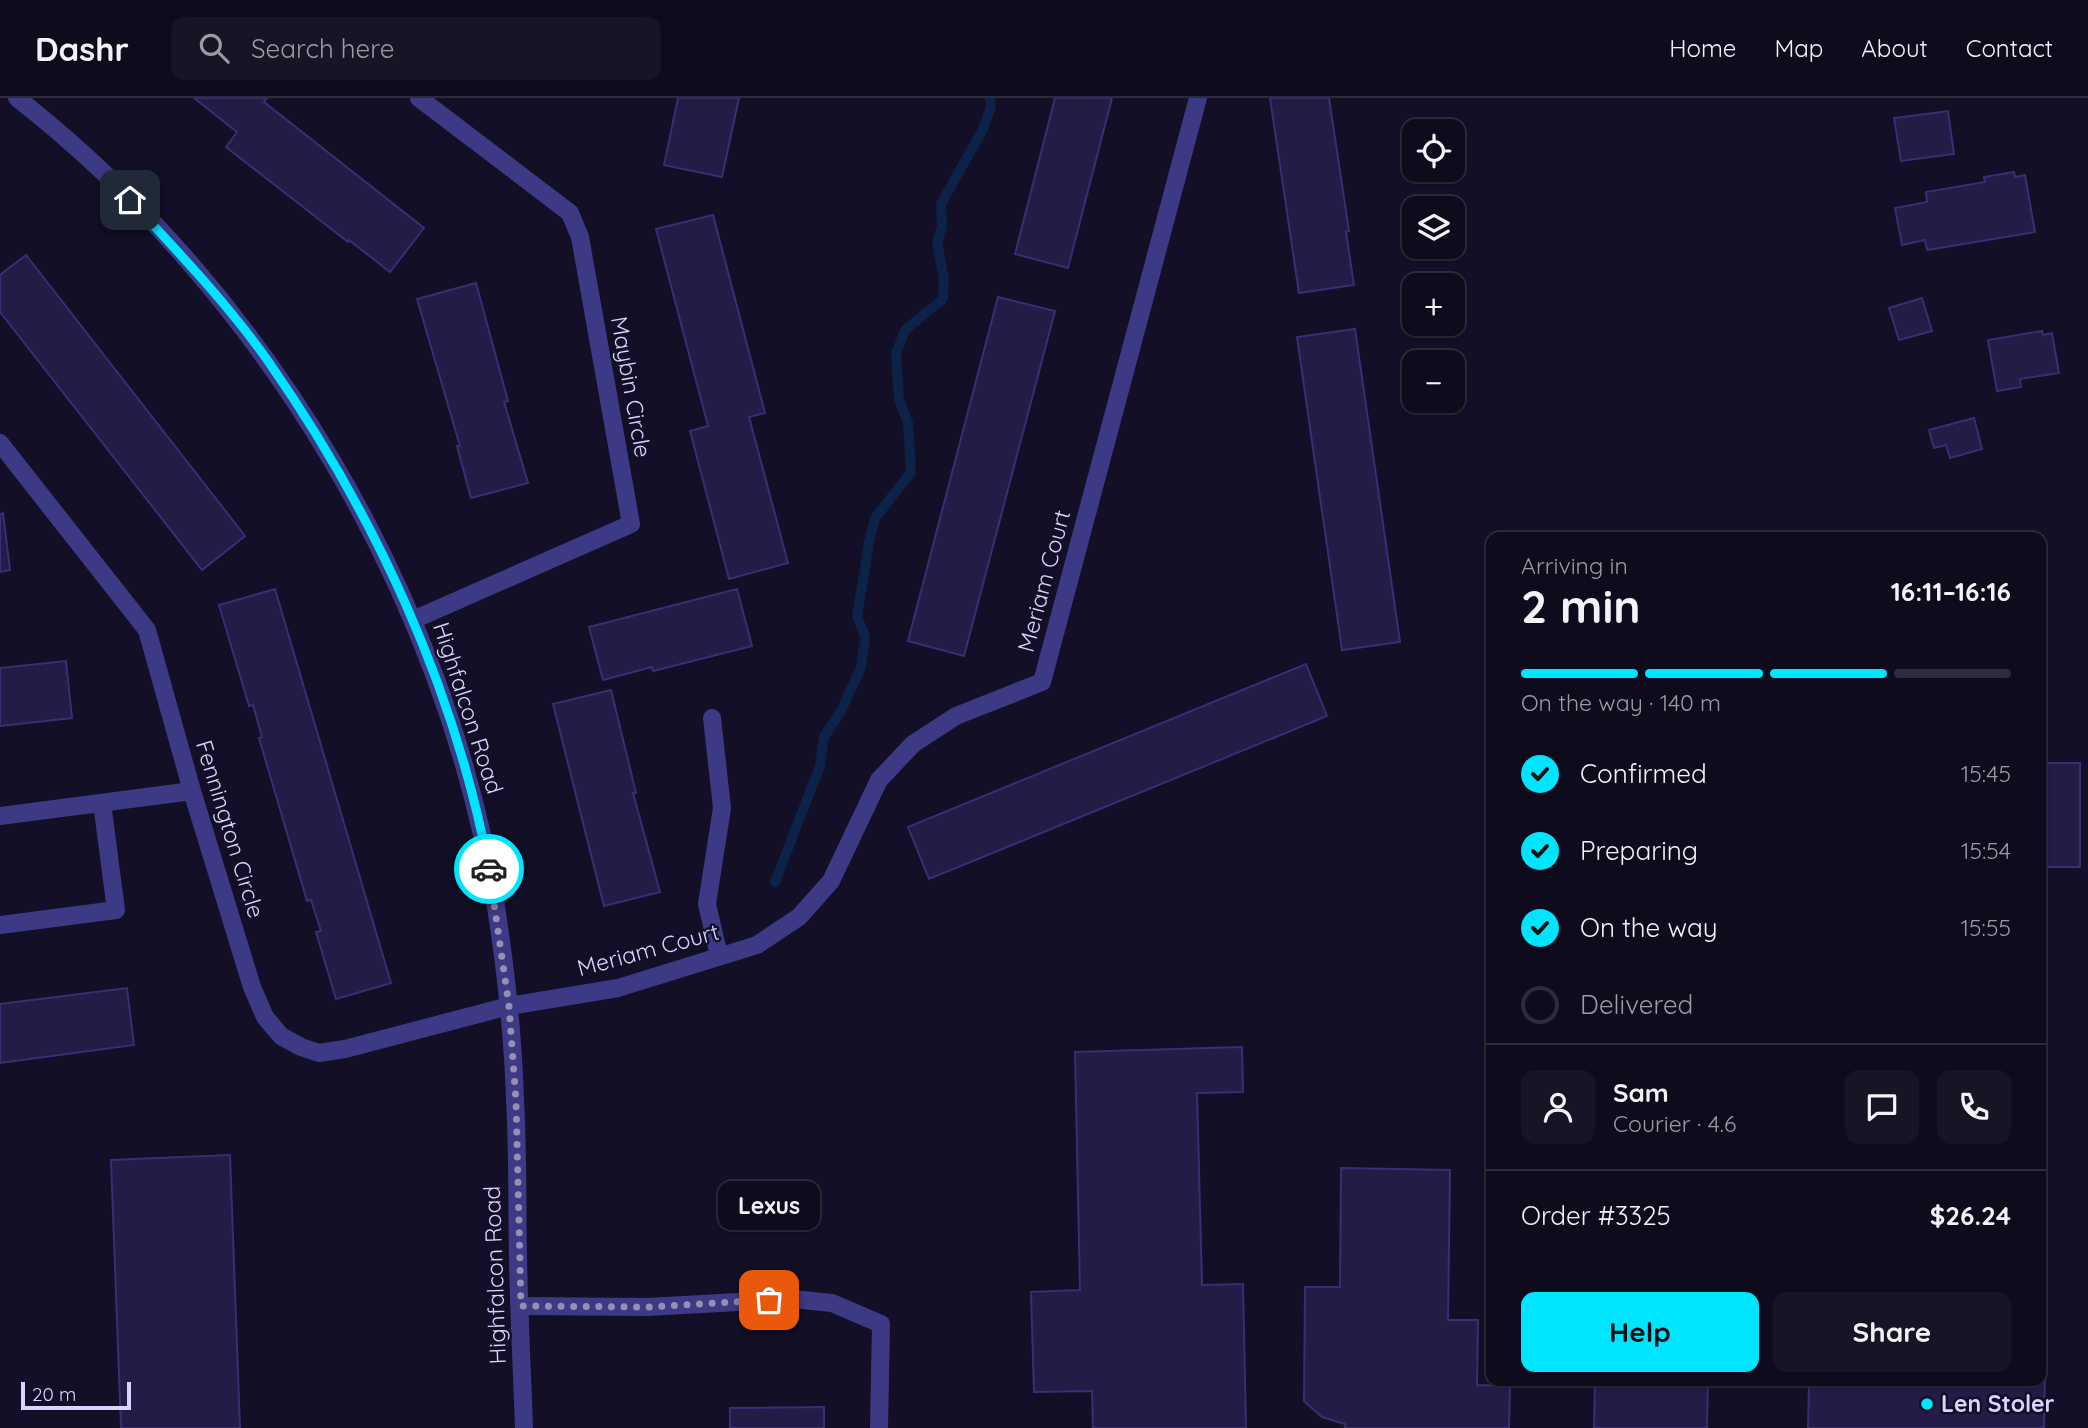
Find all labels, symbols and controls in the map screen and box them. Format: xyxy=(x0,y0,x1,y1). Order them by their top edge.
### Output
search box xyxy=(171,17,661,80)
text: Dashr xyxy=(35,28,129,69)
icon: search xyxy=(195,29,233,67)
text: Search here xyxy=(251,32,394,65)
text: Home xyxy=(1669,33,1736,63)
text: Map xyxy=(1774,33,1823,63)
text: About xyxy=(1861,33,1928,63)
text: Contact xyxy=(1966,33,2053,63)
map controls xyxy=(1402,119,1465,413)
button: locate xyxy=(1402,119,1465,182)
pin xyxy=(100,170,160,230)
icon: home xyxy=(111,181,149,219)
button: layers xyxy=(1402,196,1465,259)
button: + xyxy=(1402,273,1465,336)
street label: Maybin Circle xyxy=(605,314,658,460)
button: − xyxy=(1402,350,1465,413)
street label: Meriam Court xyxy=(1011,507,1076,655)
text: Arriving in xyxy=(1521,551,1628,580)
text: 16:11–16:16 xyxy=(1891,575,2011,608)
text: 2 min xyxy=(1521,577,1641,635)
street label: Highfalcon Road xyxy=(427,618,510,797)
text: On the way · 140 m xyxy=(1521,688,1721,717)
street label: Fennington Circle xyxy=(190,737,271,921)
icon: check xyxy=(1521,755,1559,793)
text: Confirmed xyxy=(1580,757,1707,790)
text: 15:45 xyxy=(1961,759,2011,788)
icon: check xyxy=(1521,832,1559,870)
courier xyxy=(454,834,524,904)
text: Preparing xyxy=(1580,834,1698,867)
text: 15:54 xyxy=(1961,836,2011,865)
icon: car xyxy=(470,850,508,888)
icon: check xyxy=(1521,909,1559,947)
text: On the way xyxy=(1580,911,1718,944)
text: 15:55 xyxy=(1961,913,2011,942)
street label: Meriam Court xyxy=(574,917,722,982)
text: Delivered xyxy=(1580,988,1693,1021)
button: person xyxy=(1521,1070,1595,1144)
button: chat xyxy=(1845,1070,1919,1144)
button: phone xyxy=(1937,1070,2011,1144)
text: Sam xyxy=(1613,1076,1669,1109)
text: Courier · 4.6 xyxy=(1613,1109,1736,1138)
callout: Lexus xyxy=(718,1181,820,1230)
street label: Highfalcon Road xyxy=(477,1185,512,1365)
text: Lexus xyxy=(738,1191,800,1220)
text: Order #3325 xyxy=(1521,1199,1671,1232)
text: $26.24 xyxy=(1930,1199,2011,1232)
pin xyxy=(739,1270,799,1330)
icon: bag xyxy=(750,1281,788,1319)
button: Help xyxy=(1521,1292,1759,1372)
button: Share xyxy=(1773,1292,2011,1372)
scale bar xyxy=(21,1379,131,1411)
text: 20 m xyxy=(32,1382,76,1406)
place label: Len Stoler xyxy=(1941,1389,2055,1418)
marker: Len Stoler xyxy=(1919,1396,1935,1412)

